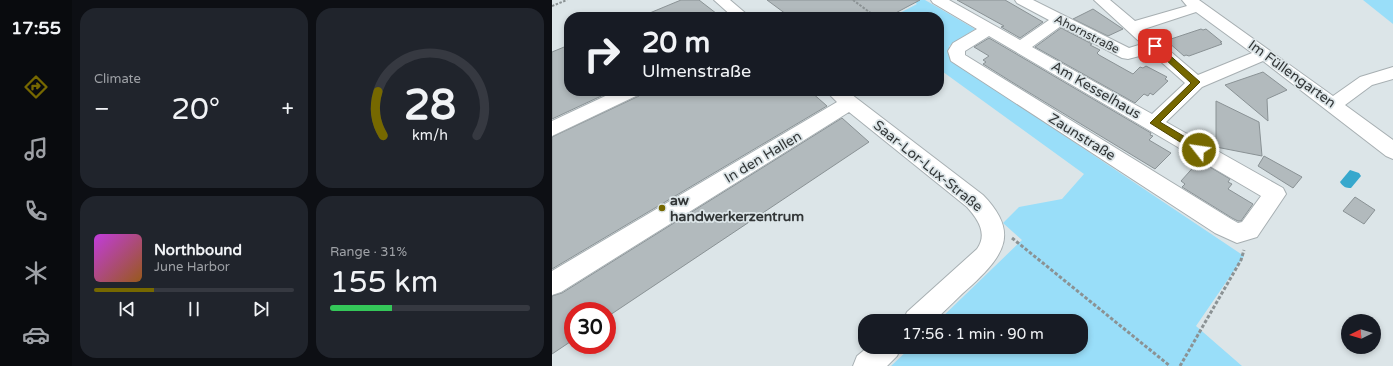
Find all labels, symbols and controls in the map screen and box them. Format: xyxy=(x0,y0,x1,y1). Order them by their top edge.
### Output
street label: Ahornstraße xyxy=(1052,12,1122,56)
text: 17:55 xyxy=(11,17,61,39)
text: 20 m xyxy=(642,26,710,60)
icon: right xyxy=(576,28,628,80)
pin xyxy=(1138,29,1172,63)
icon: arrive xyxy=(1144,35,1166,57)
street label: Im Füllengarten xyxy=(1245,37,1339,111)
street label: Am Kesselhaus xyxy=(1048,57,1144,123)
text: Ulmenstraße xyxy=(642,60,751,82)
text: Climate xyxy=(94,71,141,87)
icon: directions xyxy=(22,73,50,101)
text: 28 xyxy=(404,81,456,131)
text: 20° xyxy=(171,91,220,128)
text: − xyxy=(94,96,110,122)
text: + xyxy=(282,96,294,122)
street label: Zaunstraße xyxy=(1045,110,1119,164)
street label: Saar-Lor-Lux-Straße xyxy=(870,117,986,215)
text: km/h xyxy=(412,127,448,144)
street label: In den Hallen xyxy=(721,127,805,187)
position arrow xyxy=(1178,129,1220,171)
icon: music xyxy=(22,135,50,163)
place label: aw handwerkerzentrum xyxy=(670,192,804,225)
icon: phone xyxy=(22,197,50,225)
marker: aw handwerkerzentrum xyxy=(657,203,667,213)
text: Northbound xyxy=(154,241,242,259)
text: Range · 31% xyxy=(330,244,407,260)
icon: climate xyxy=(22,259,50,287)
text: June Harbor xyxy=(154,259,230,275)
text: 155 km xyxy=(330,264,438,301)
icon: previous xyxy=(116,298,138,320)
icon: pause xyxy=(183,298,205,320)
icon: next xyxy=(250,298,272,320)
speed limit sign: 30 xyxy=(564,302,616,354)
north arrow xyxy=(1341,314,1381,354)
map controls xyxy=(1341,314,1381,354)
icon: car xyxy=(22,321,50,349)
text: 17:56 · 1 min · 90 m xyxy=(902,325,1044,343)

